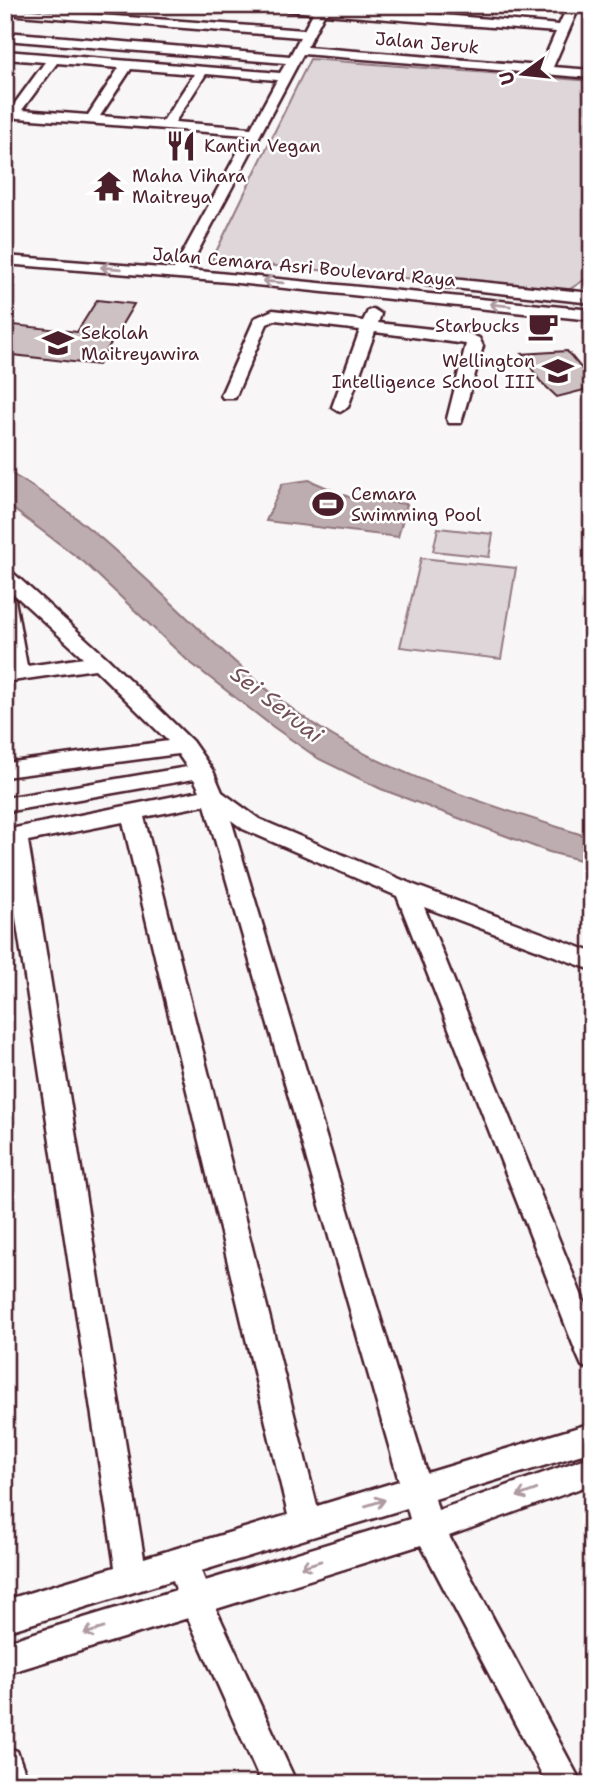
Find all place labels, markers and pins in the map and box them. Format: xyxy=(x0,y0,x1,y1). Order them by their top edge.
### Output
restaurant icon: Kantin Vegan xyxy=(164,129,198,163)
place label: Kantin Vegan xyxy=(204,134,321,158)
place label: Maha Vihara Maitreya xyxy=(132,164,246,209)
temple icon: Maha Vihara Maitreya xyxy=(92,169,126,203)
cafe icon: Starbucks xyxy=(526,309,560,343)
place label: Starbucks xyxy=(435,314,520,338)
place label: Sekolah Maitreyawira xyxy=(81,321,199,366)
school or university icon: Sekolah Maitreyawira xyxy=(41,326,75,360)
place label: Wellington Intelligence School III xyxy=(332,349,535,394)
school or university icon: Wellington Intelligence School III xyxy=(541,354,575,388)
place label: Cemara Swimming Pool xyxy=(351,482,482,527)
sports icon: Cemara Swimming Pool xyxy=(311,487,345,521)

